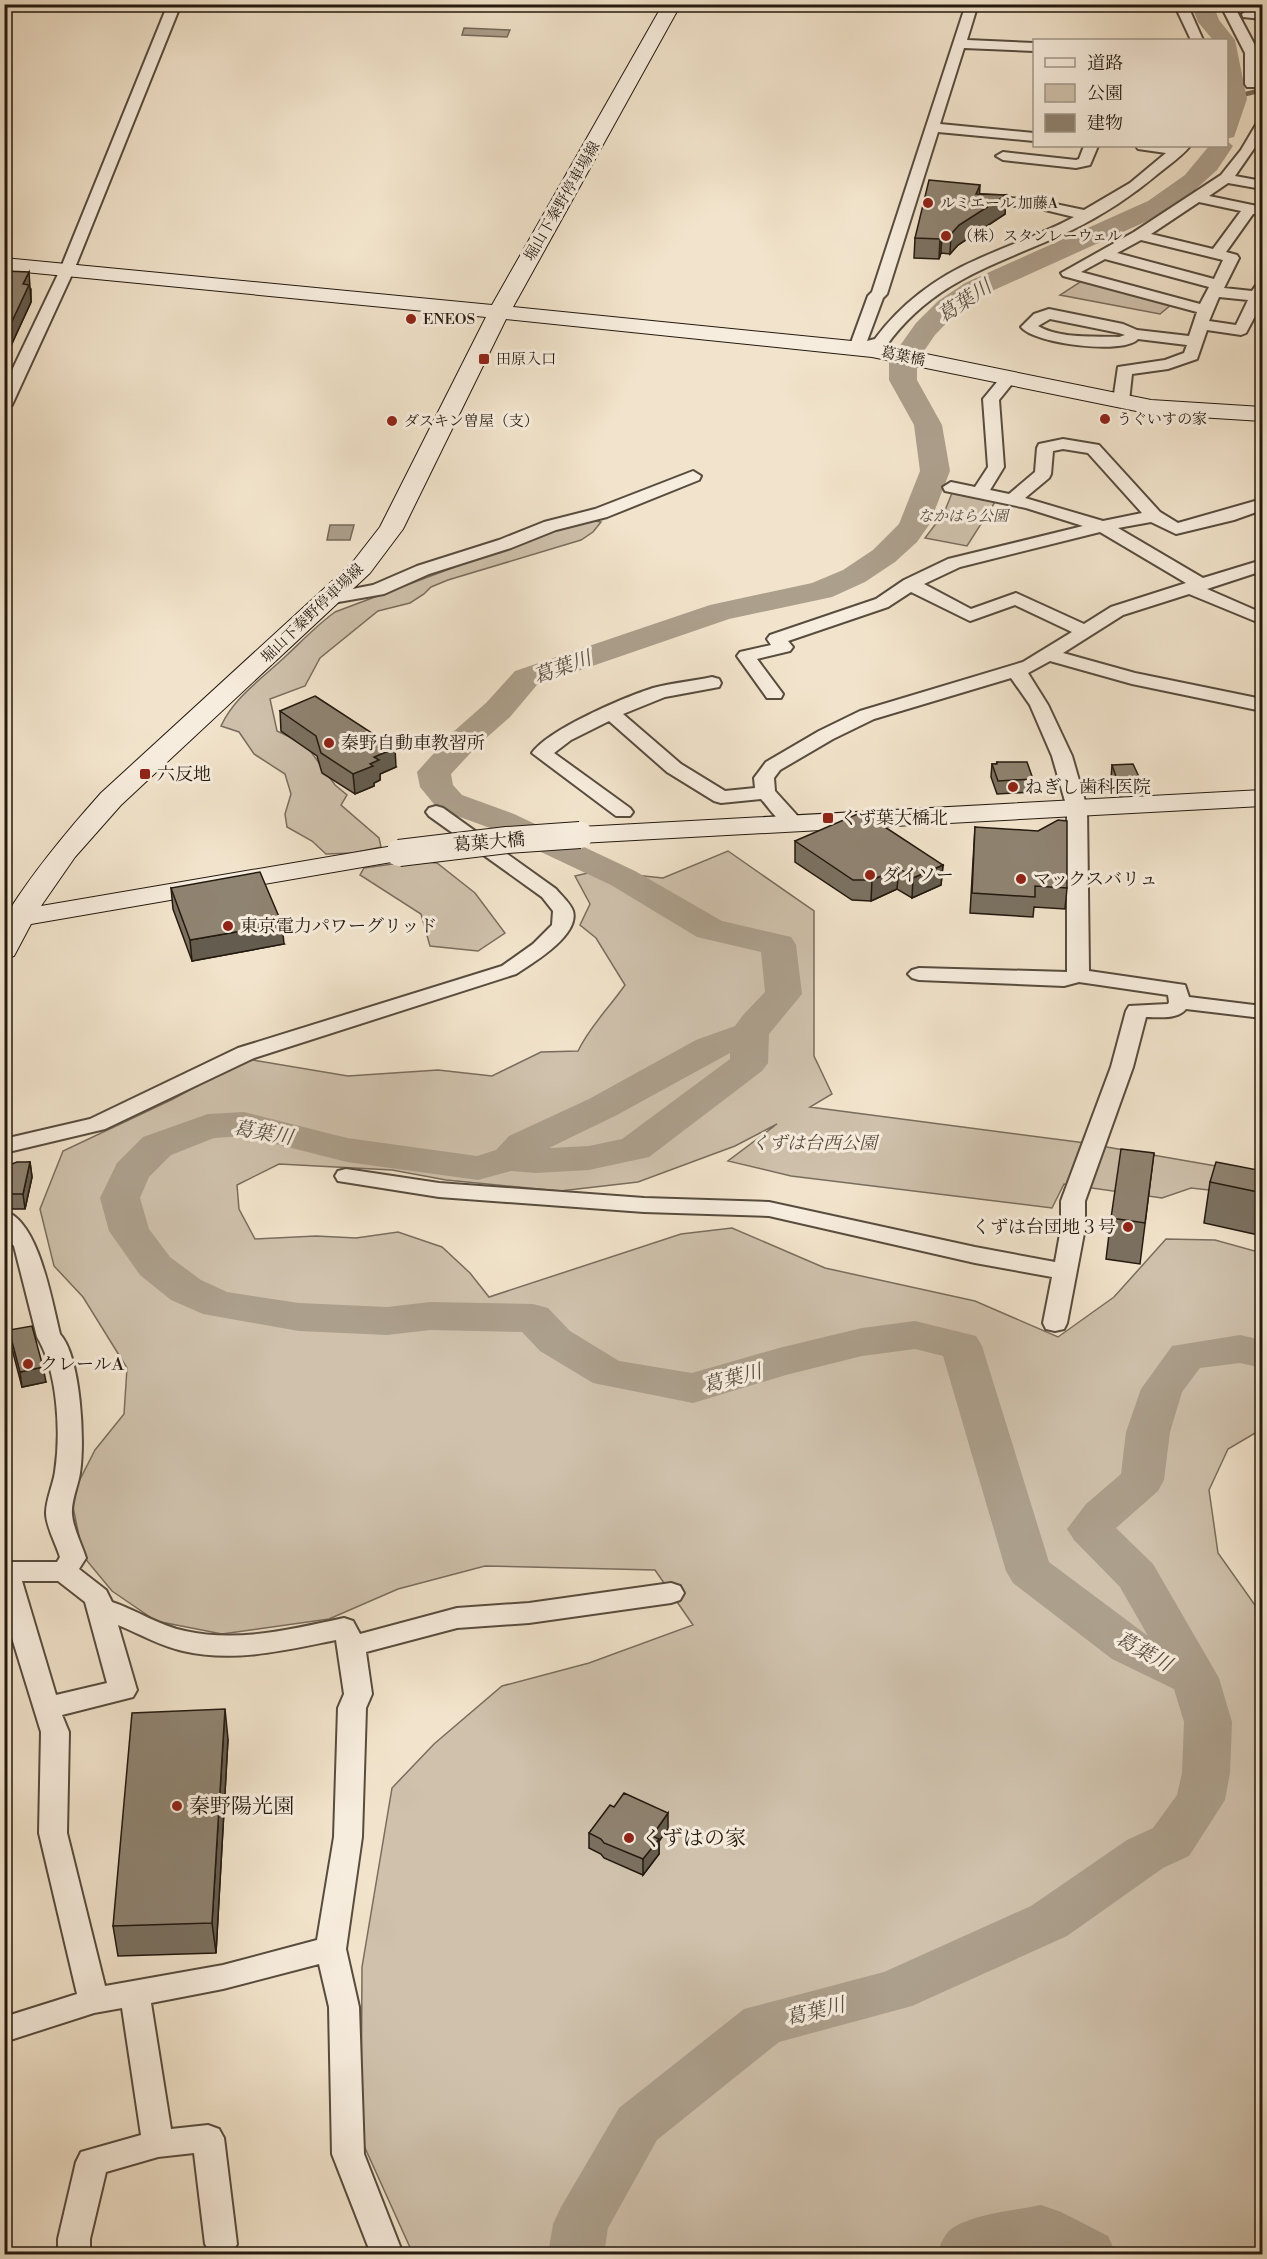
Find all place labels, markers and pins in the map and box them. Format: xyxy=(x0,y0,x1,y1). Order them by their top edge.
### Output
place label: ルミエール 加藤A xyxy=(940,194,1059,213)
marker: ルミエール 加藤A xyxy=(921,196,935,210)
place label: （株）スタンレーウェル xyxy=(958,227,1122,246)
marker: （株）スタンレーウェル xyxy=(939,229,953,243)
place label: ENEOS xyxy=(423,310,475,329)
marker: ENEOS xyxy=(404,312,418,326)
place label: 田原入口 xyxy=(496,350,556,369)
marker: 田原入口 xyxy=(477,352,491,366)
place label: うぐいすの家 xyxy=(1117,410,1207,429)
place label: ダスキン曽屋（支） xyxy=(404,412,539,431)
marker: うぐいすの家 xyxy=(1098,412,1112,426)
marker: ダスキン曽屋（支） xyxy=(385,414,399,428)
place label: 秦野自動車教習所 xyxy=(341,732,485,755)
marker: 秦野自動車教習所 xyxy=(322,736,336,750)
place label: 六反地 xyxy=(157,763,211,786)
marker: 六反地 xyxy=(138,767,152,781)
place label: ねぎし歯科医院 xyxy=(1025,776,1151,799)
marker: ねぎし歯科医院 xyxy=(1006,780,1020,794)
place label: くず葉大橋北 xyxy=(840,807,948,830)
marker: くず葉大橋北 xyxy=(821,811,835,825)
place label: ダイソー xyxy=(882,864,954,887)
marker: ダイソー xyxy=(863,868,877,882)
place label: マックスバリュ xyxy=(1033,868,1158,891)
marker: マックスバリュ xyxy=(1014,872,1028,886)
place label: 東京電力パワーグリッド xyxy=(240,915,437,938)
marker: 東京電力パワーグリッド xyxy=(221,919,235,933)
place label: くずは台団地３号 xyxy=(972,1216,1116,1239)
marker: くずは台団地３号 xyxy=(1121,1220,1135,1234)
place label: クレールA xyxy=(40,1353,125,1376)
marker: クレールA xyxy=(21,1357,35,1371)
place label: 秦野陽光園 xyxy=(189,1794,294,1820)
marker: 秦野陽光園 xyxy=(170,1799,184,1813)
place label: くずはの家 xyxy=(641,1826,746,1852)
marker: くずはの家 xyxy=(622,1831,636,1845)

